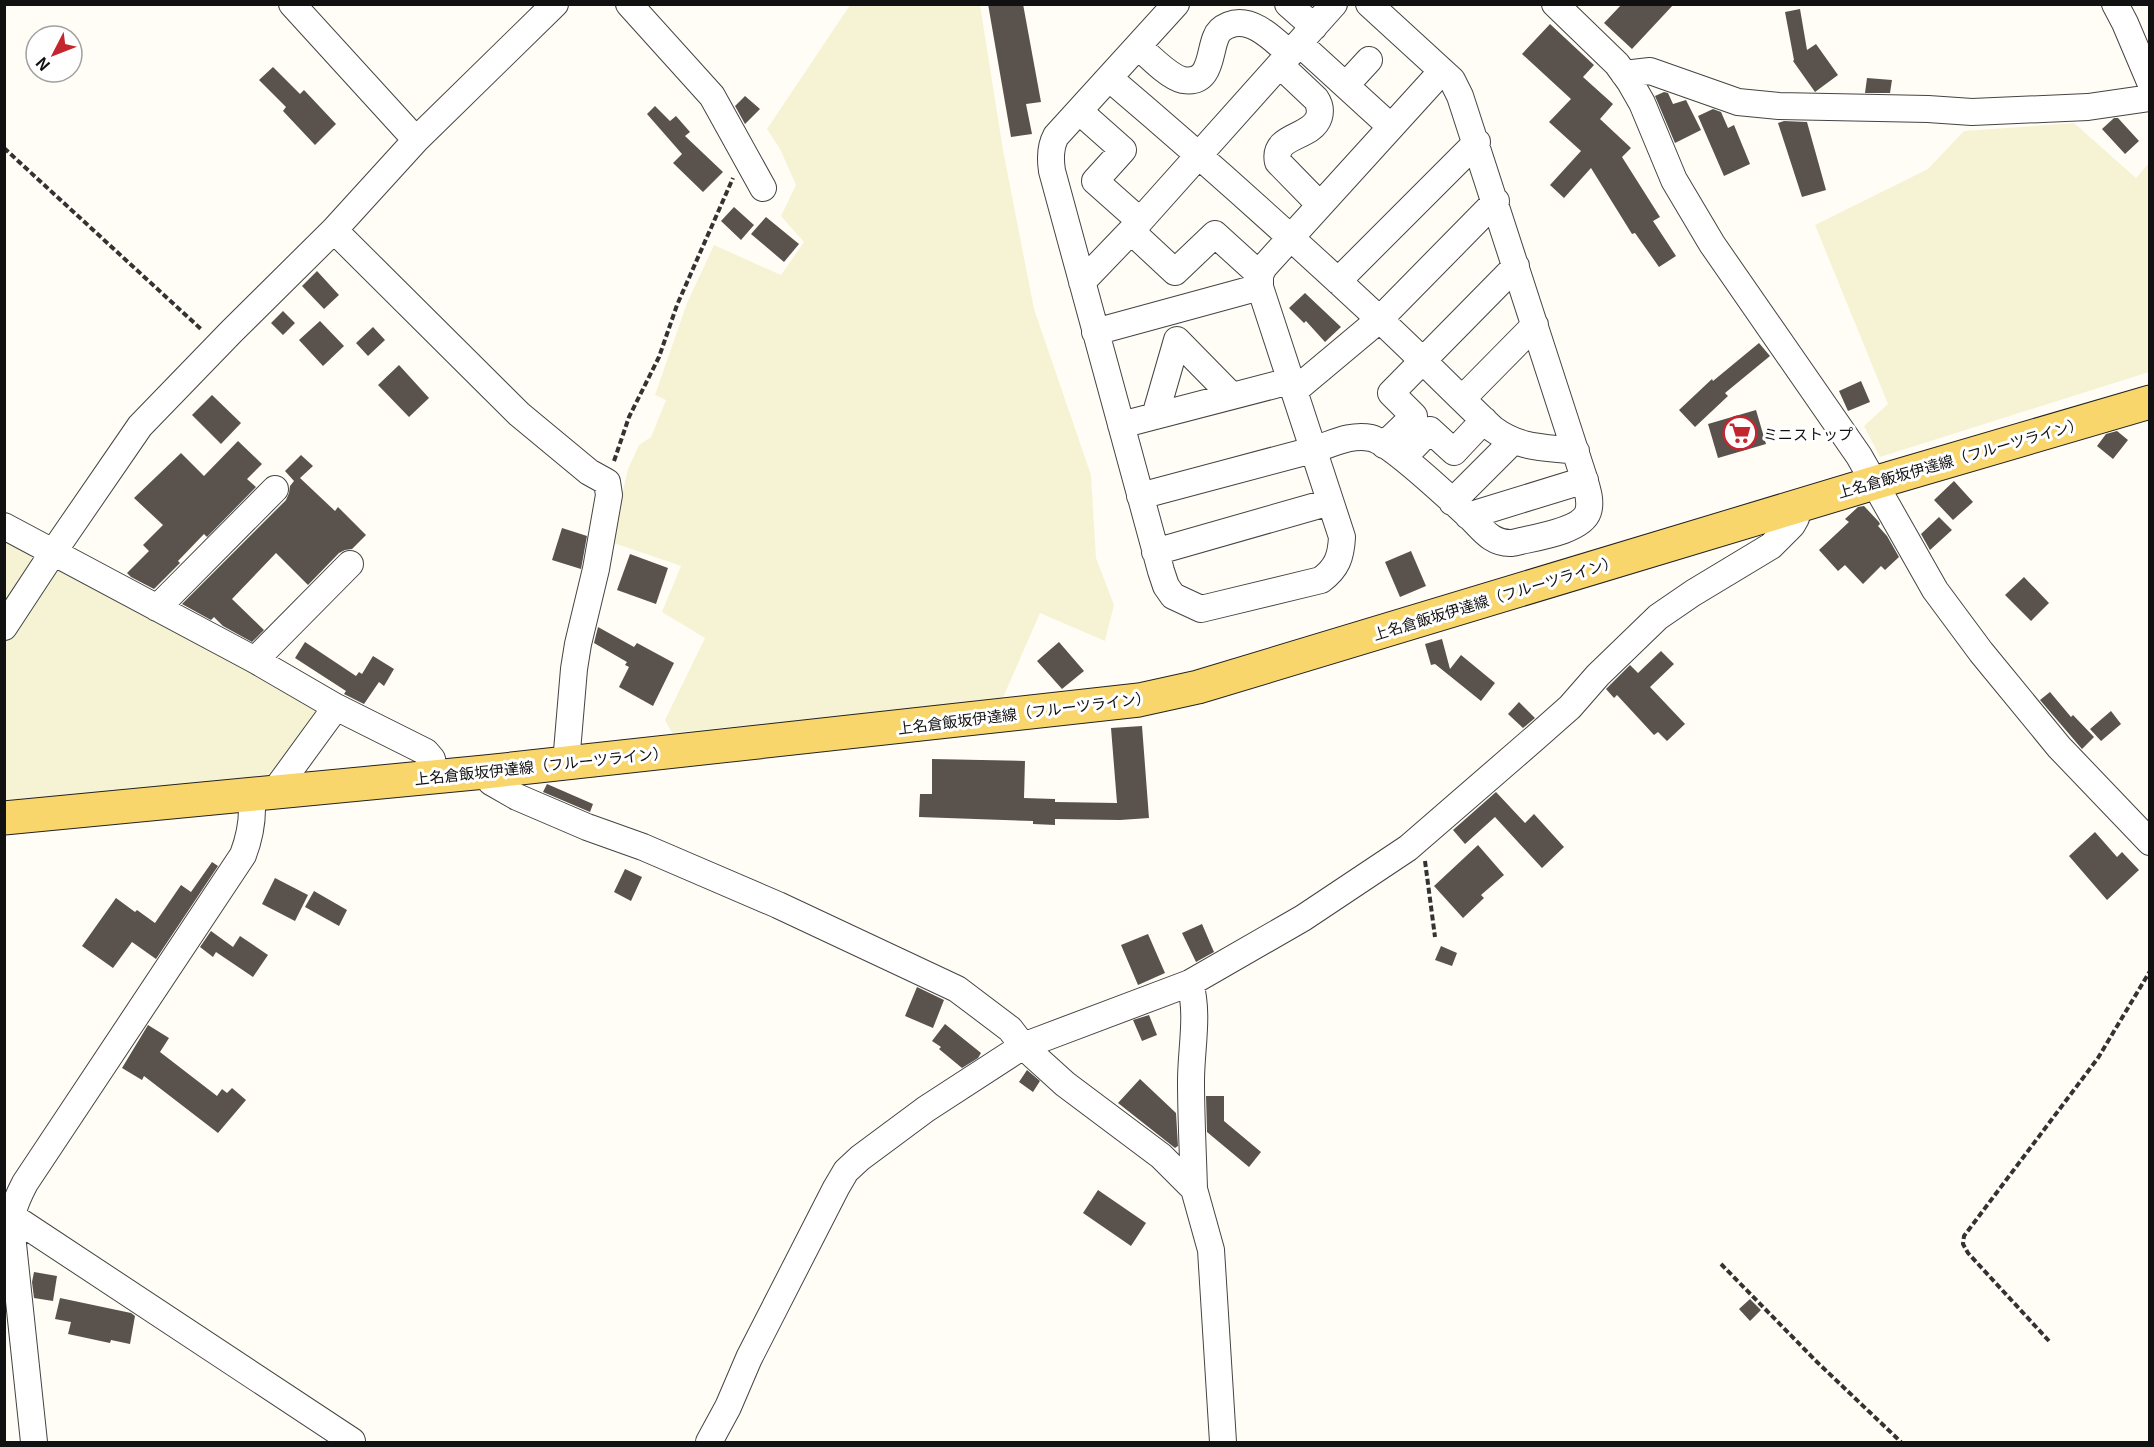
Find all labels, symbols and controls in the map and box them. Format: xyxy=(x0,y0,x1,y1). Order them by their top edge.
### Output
north arrow xyxy=(24,24,84,84)
text: N xyxy=(29,52,55,77)
street label: 上名倉飯坂伊達線（フルーツライン） xyxy=(1835,412,2085,502)
supermarket icon: ミニストップ xyxy=(1722,415,1758,451)
place label: ミニストップ xyxy=(1763,423,1853,444)
street label: 上名倉飯坂伊達線（フルーツライン） xyxy=(1370,550,1620,644)
street label: 上名倉飯坂伊達線（フルーツライン） xyxy=(896,686,1152,738)
street label: 上名倉飯坂伊達線（フルーツライン） xyxy=(413,741,669,789)

